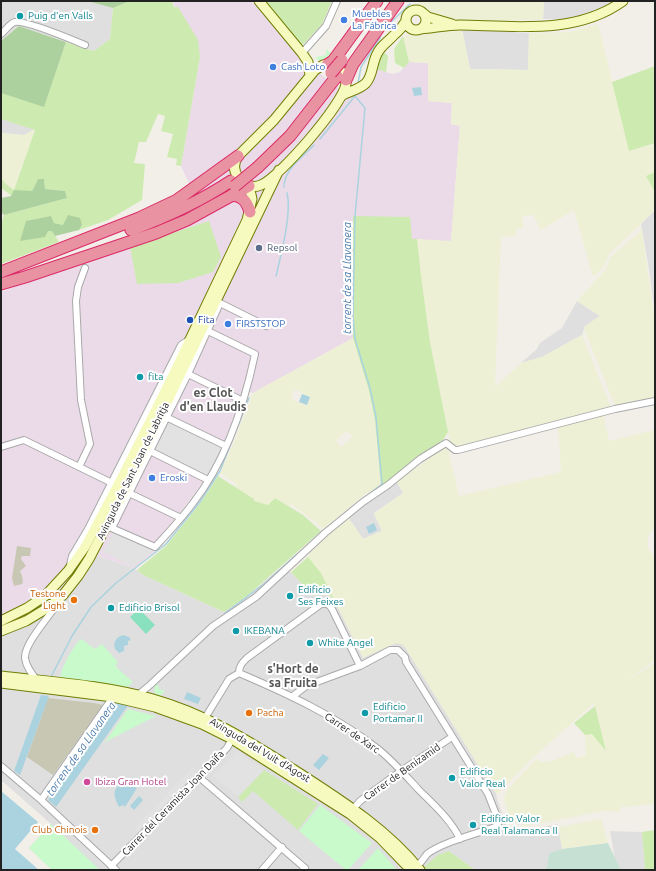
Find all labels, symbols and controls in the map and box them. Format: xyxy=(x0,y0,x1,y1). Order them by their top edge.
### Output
place label: Muebles La Fábrica xyxy=(352,8,396,32)
place label: Puig d'en Valls xyxy=(28,10,93,22)
marker: Puig d'en Valls xyxy=(15,11,25,21)
marker: Muebles La Fábrica xyxy=(339,15,349,25)
place label: Cash Loto xyxy=(281,61,325,73)
marker: Cash Loto xyxy=(268,62,278,72)
water label: torrent de sa Llavanera xyxy=(340,222,354,334)
place label: Repsol xyxy=(267,242,297,254)
marker: Repsol xyxy=(254,243,264,253)
place label: Fita xyxy=(198,314,215,326)
marker: Fita xyxy=(185,315,195,325)
place label: FIRSTSTOP xyxy=(236,318,285,330)
marker: FIRSTSTOP xyxy=(223,319,233,329)
place label: fita xyxy=(148,371,163,383)
marker: fita xyxy=(135,372,145,382)
district label: es Clot d'en Llaudis xyxy=(179,386,247,414)
street label: Avinguda de Sant Joan de Labritja xyxy=(94,400,172,542)
place label: Eroski xyxy=(160,472,187,484)
marker: Eroski xyxy=(147,473,157,483)
place label: Edificio Ses Feixes xyxy=(298,584,343,608)
place label: Testone Light xyxy=(30,588,66,612)
marker: Edificio Ses Feixes xyxy=(285,591,295,601)
marker: Testone Light xyxy=(69,595,79,605)
place label: Edificio Brisol xyxy=(119,602,180,614)
marker: Edificio Brisol xyxy=(106,603,116,613)
place label: IKEBANA xyxy=(244,625,285,637)
marker: IKEBANA xyxy=(231,626,241,636)
place label: White Angel xyxy=(318,637,373,649)
marker: White Angel xyxy=(305,638,315,648)
district label: s'Hort de sa Fruita xyxy=(267,662,319,690)
water label: torrent de sa Llavanera xyxy=(44,699,118,799)
place label: Edificio Portamar II xyxy=(373,701,423,724)
place label: Pacha xyxy=(257,707,284,719)
marker: Pacha xyxy=(244,708,254,718)
marker: Edificio Portamar II xyxy=(360,708,370,718)
street label: Carrer de Xarc xyxy=(322,710,382,756)
street label: Avinguda del Vuit d'Agost xyxy=(208,715,312,785)
street label: Carrer de Benizamid xyxy=(361,741,443,803)
street label: Carrer del Ceramista Joan Daifa xyxy=(120,748,226,858)
place label: Edificio Valor Real xyxy=(460,766,505,790)
marker: Edificio Valor Real xyxy=(447,773,457,783)
place label: Ibiza Gran Hotel xyxy=(95,776,166,788)
marker: Ibiza Gran Hotel xyxy=(82,777,92,787)
place label: Edificio Valor Real Talamanca II xyxy=(481,813,558,836)
marker: Edificio Valor Real Talamanca II xyxy=(468,820,478,830)
place label: Club Chinois xyxy=(32,824,87,836)
marker: Club Chinois xyxy=(90,825,100,835)

